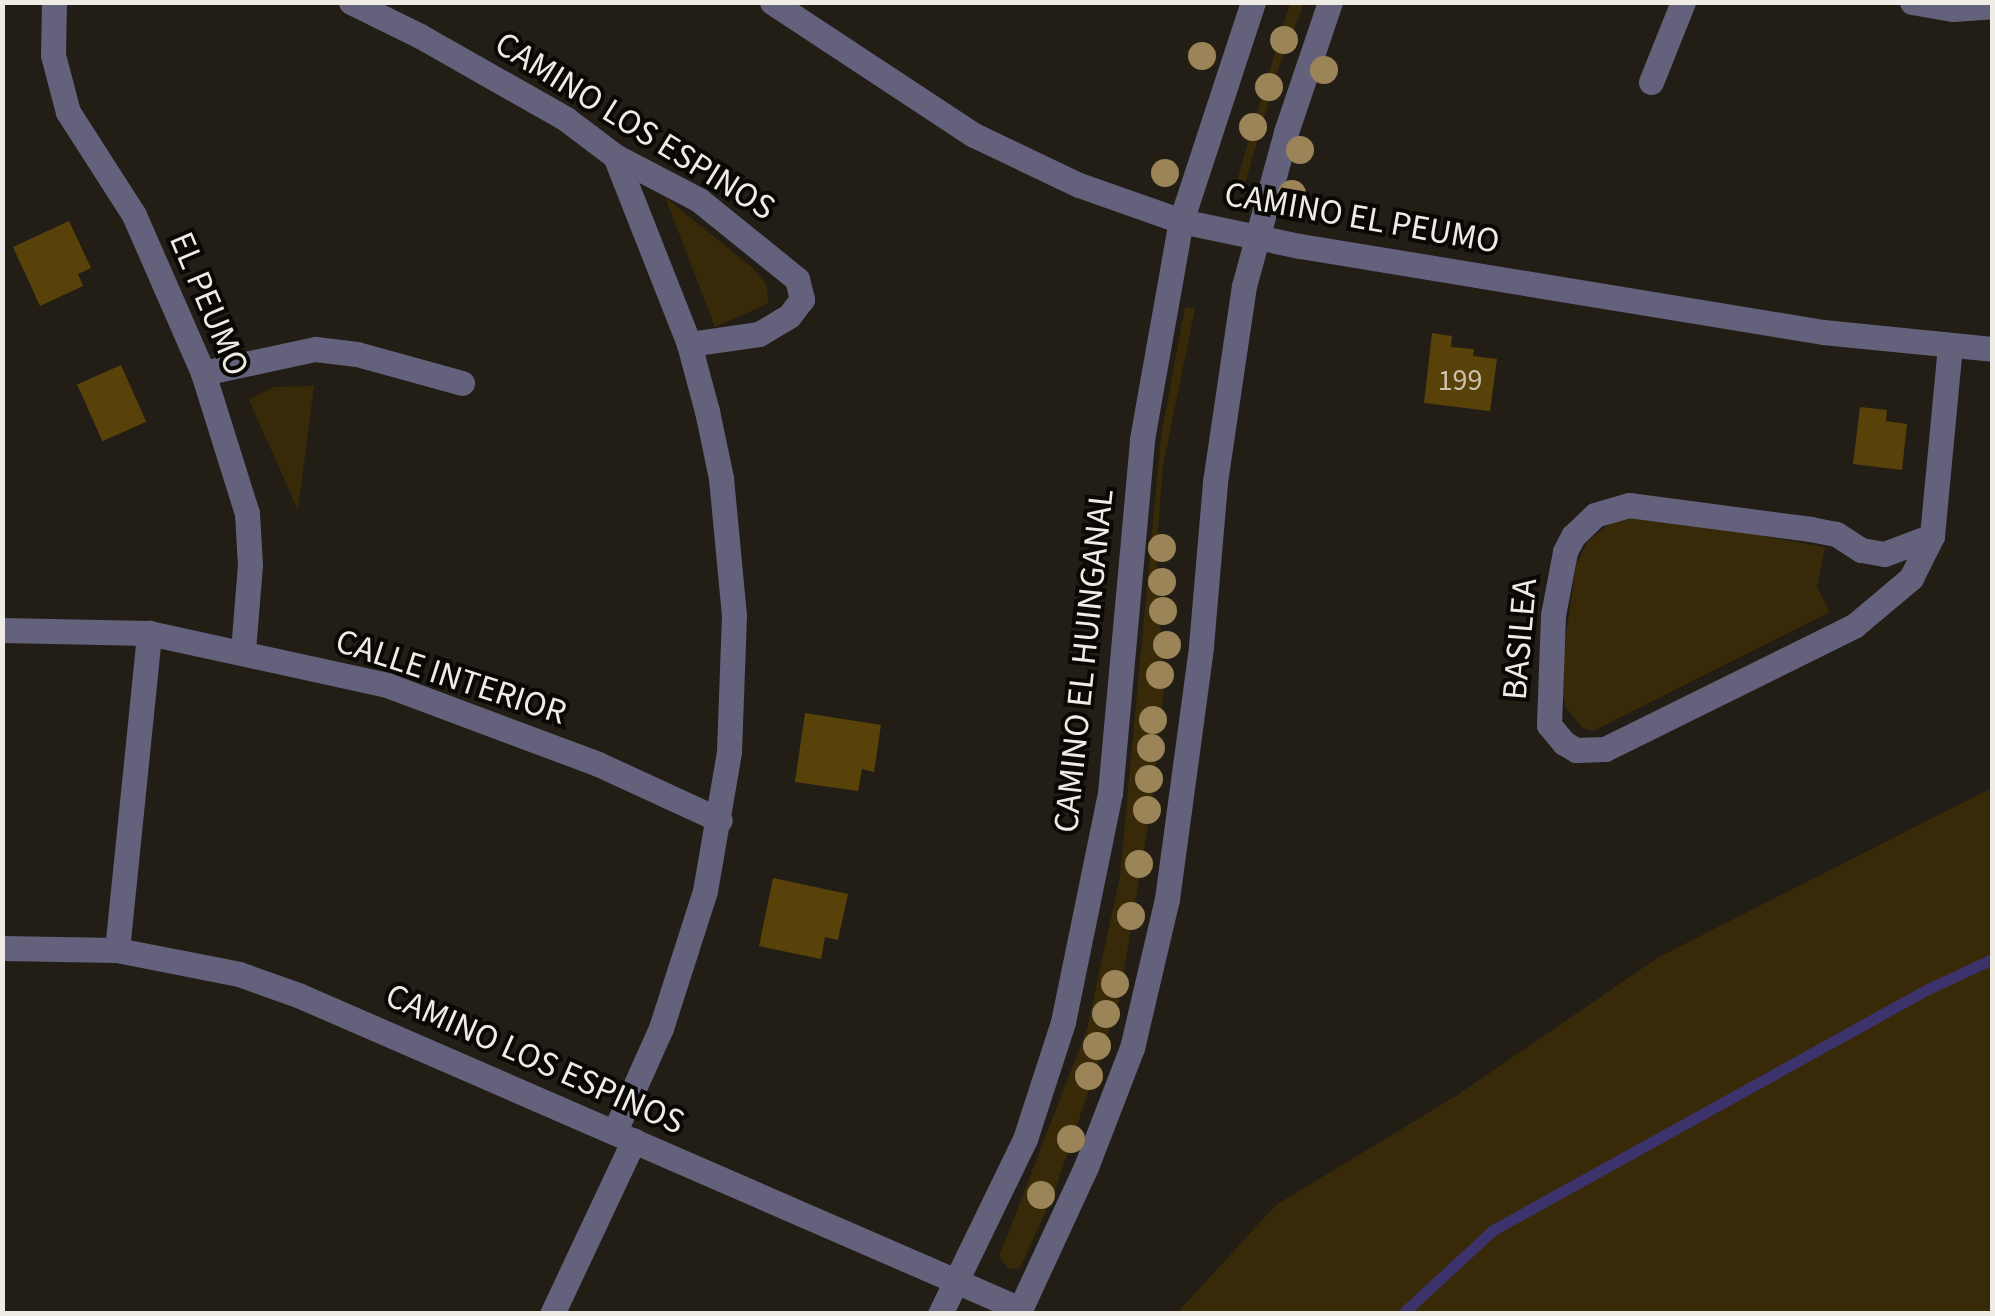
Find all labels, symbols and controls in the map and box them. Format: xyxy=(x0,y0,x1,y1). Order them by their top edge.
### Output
street label: CAMINO LOS ESPINOS xyxy=(487,23,783,229)
street label: CAMINO EL PEUMO xyxy=(1221,173,1503,263)
street label: EL PEUMO xyxy=(160,226,258,382)
house number: 199 xyxy=(1438,363,1482,399)
street label: CAMINO EL HUINGANAL xyxy=(1045,487,1123,835)
street label: BASILEA xyxy=(1494,576,1546,702)
street label: CALLE INTERIOR xyxy=(330,620,572,734)
street label: CAMINO LOS ESPINOS xyxy=(379,974,691,1144)

